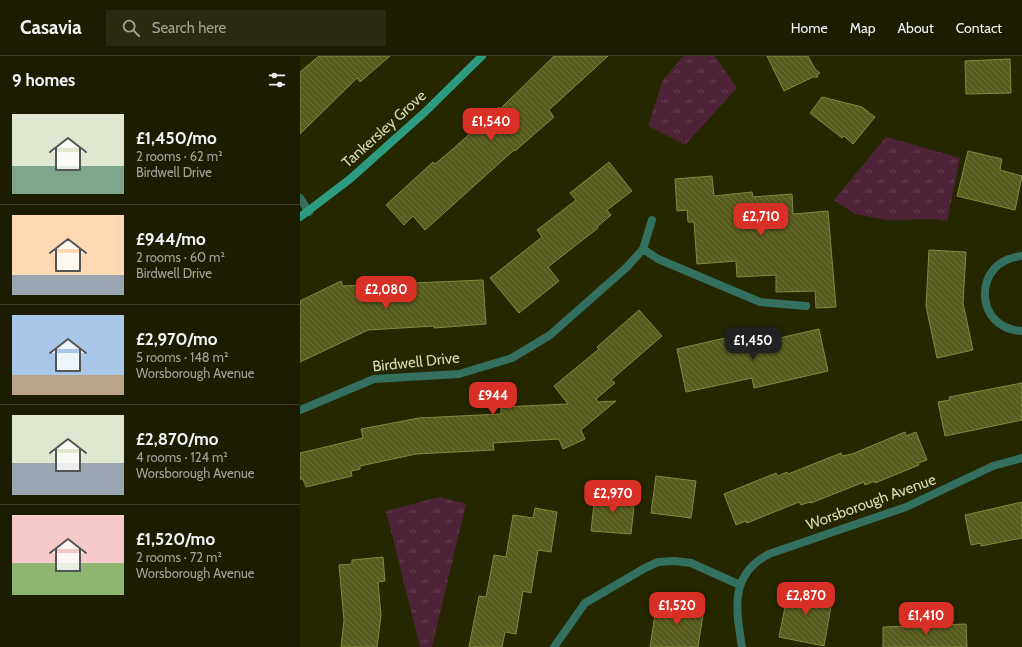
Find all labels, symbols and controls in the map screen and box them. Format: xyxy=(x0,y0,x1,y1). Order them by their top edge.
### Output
search box xyxy=(106,10,386,46)
text: Casavia xyxy=(20,16,82,39)
icon: search xyxy=(120,17,142,39)
text: Search here xyxy=(152,19,226,37)
text: Home xyxy=(791,19,828,37)
text: Map xyxy=(850,19,875,37)
text: About xyxy=(897,19,934,37)
text: Contact xyxy=(956,19,1002,37)
icon: filters xyxy=(266,69,288,91)
text: 9 homes xyxy=(12,70,75,90)
street label: Tankersley Grove xyxy=(338,86,430,172)
pin: £1,540 xyxy=(458,108,524,142)
text: £1,540 xyxy=(472,113,510,129)
text: £1,450/mo xyxy=(136,128,217,148)
icon: home xyxy=(44,130,92,178)
text: 2 rooms · 62 m² xyxy=(136,148,223,164)
text: Birdwell Drive xyxy=(136,164,212,180)
pin: £2,710 xyxy=(728,203,794,237)
text: £2,710 xyxy=(742,208,780,224)
text: £944/mo xyxy=(136,229,206,249)
icon: home xyxy=(44,231,92,279)
text: 2 rooms · 60 m² xyxy=(136,249,225,265)
text: Birdwell Drive xyxy=(136,265,212,281)
pin: £2,080 xyxy=(353,276,419,310)
text: £2,080 xyxy=(365,281,407,297)
pin: £1,450 xyxy=(720,327,786,361)
text: £2,970/mo xyxy=(136,329,218,349)
icon: home xyxy=(44,331,92,379)
text: £1,450 xyxy=(734,332,772,348)
street label: Birdwell Drive xyxy=(372,348,461,376)
text: 5 rooms · 148 m² xyxy=(136,349,228,365)
text: Worsborough Avenue xyxy=(136,365,254,381)
pin: £944 xyxy=(469,382,517,416)
text: £944 xyxy=(478,387,508,403)
text: £2,870/mo xyxy=(136,429,218,449)
icon: home xyxy=(44,431,92,479)
text: 4 rooms · 124 m² xyxy=(136,449,228,465)
text: Worsborough Avenue xyxy=(136,465,254,481)
street label: Worsborough Avenue xyxy=(804,470,939,534)
pin: £2,970 xyxy=(580,480,646,514)
text: £2,970 xyxy=(593,485,633,501)
text: £1,520/mo xyxy=(136,529,215,549)
icon: home xyxy=(44,531,92,579)
text: 2 rooms · 72 m² xyxy=(136,549,222,565)
text: Worsborough Avenue xyxy=(136,565,254,581)
pin: £2,870 xyxy=(773,582,839,616)
text: £2,870 xyxy=(786,587,826,603)
pin: £1,520 xyxy=(644,592,710,626)
text: £1,520 xyxy=(658,597,696,613)
pin: £1,410 xyxy=(893,602,959,636)
text: £1,410 xyxy=(908,607,944,623)

